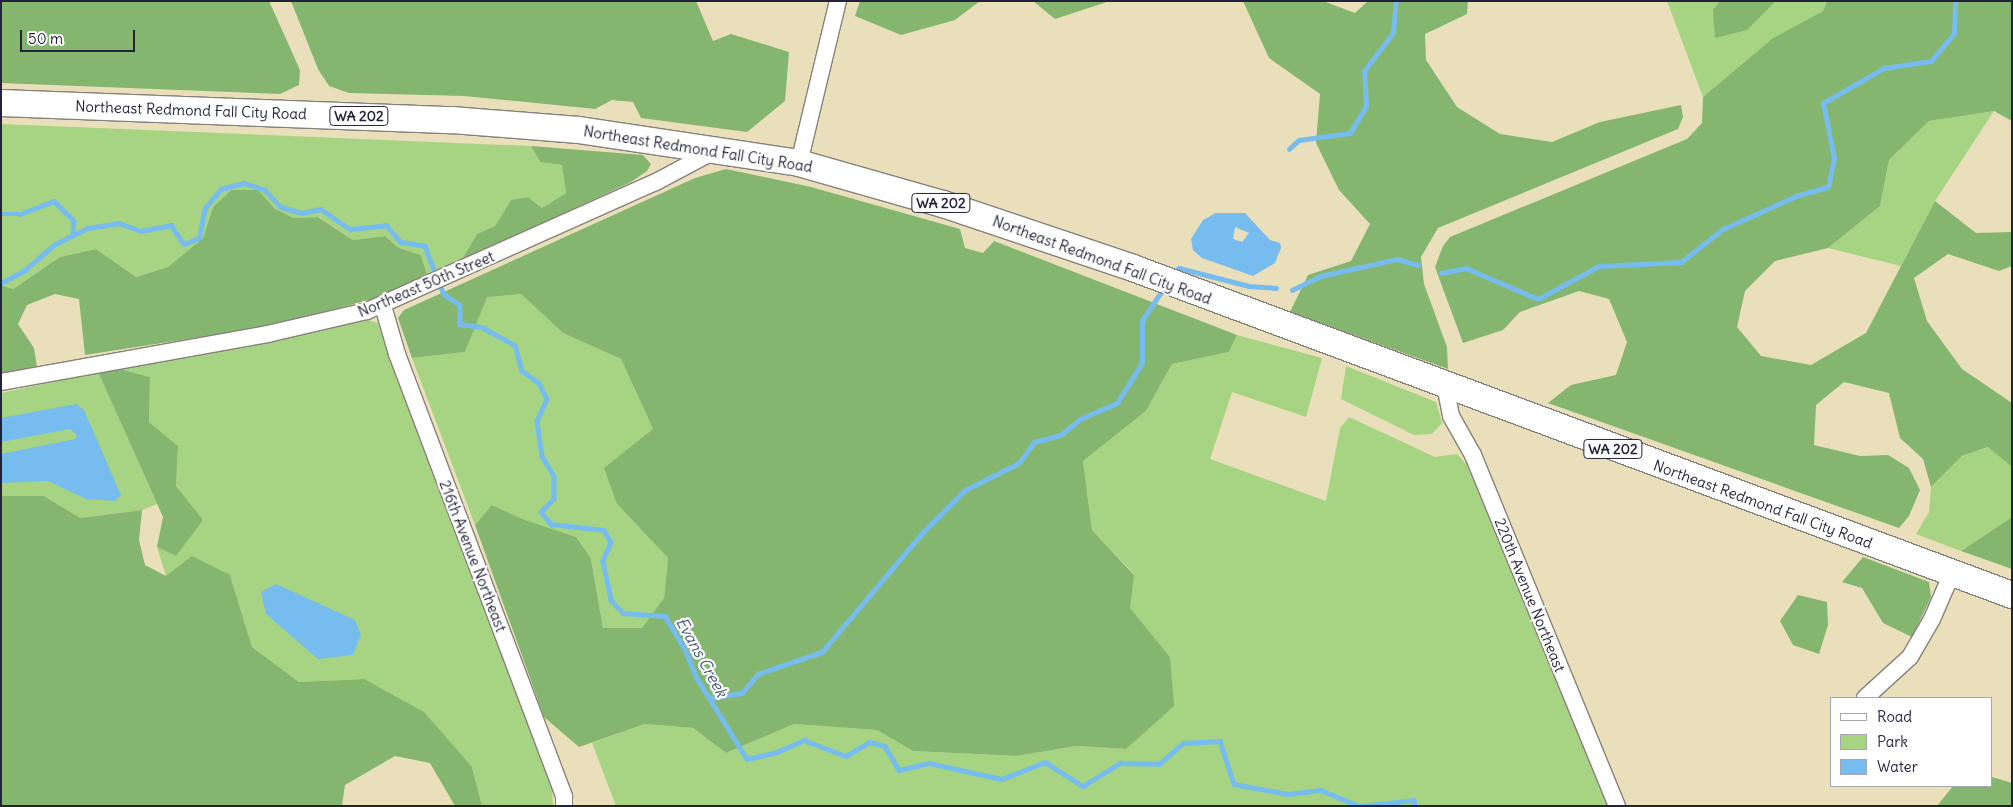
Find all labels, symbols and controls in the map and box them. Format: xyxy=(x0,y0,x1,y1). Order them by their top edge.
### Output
scale bar xyxy=(22,20,138,52)
text: 50 m xyxy=(28,29,63,48)
street label: Northeast Redmond Fall City Road xyxy=(75,97,307,123)
road number: WA 202 xyxy=(329,104,389,128)
street label: Northeast Redmond Fall City Road xyxy=(582,122,814,176)
road number: WA 202 xyxy=(911,192,971,214)
street label: Northeast Redmond Fall City Road xyxy=(990,212,1214,308)
street label: Northeast 50th Street xyxy=(355,247,497,321)
road number: WA 202 xyxy=(1583,438,1643,460)
street label: Northeast Redmond Fall City Road xyxy=(1651,456,1875,552)
street label: 216th Avenue Northeast xyxy=(436,478,510,634)
street label: 220th Avenue Northeast xyxy=(1491,515,1569,675)
water label: Evans Creek xyxy=(672,614,732,700)
legend xyxy=(1830,697,1993,787)
text: Road xyxy=(1877,707,1912,726)
text: Park xyxy=(1877,732,1908,751)
text: Water xyxy=(1877,757,1918,776)

